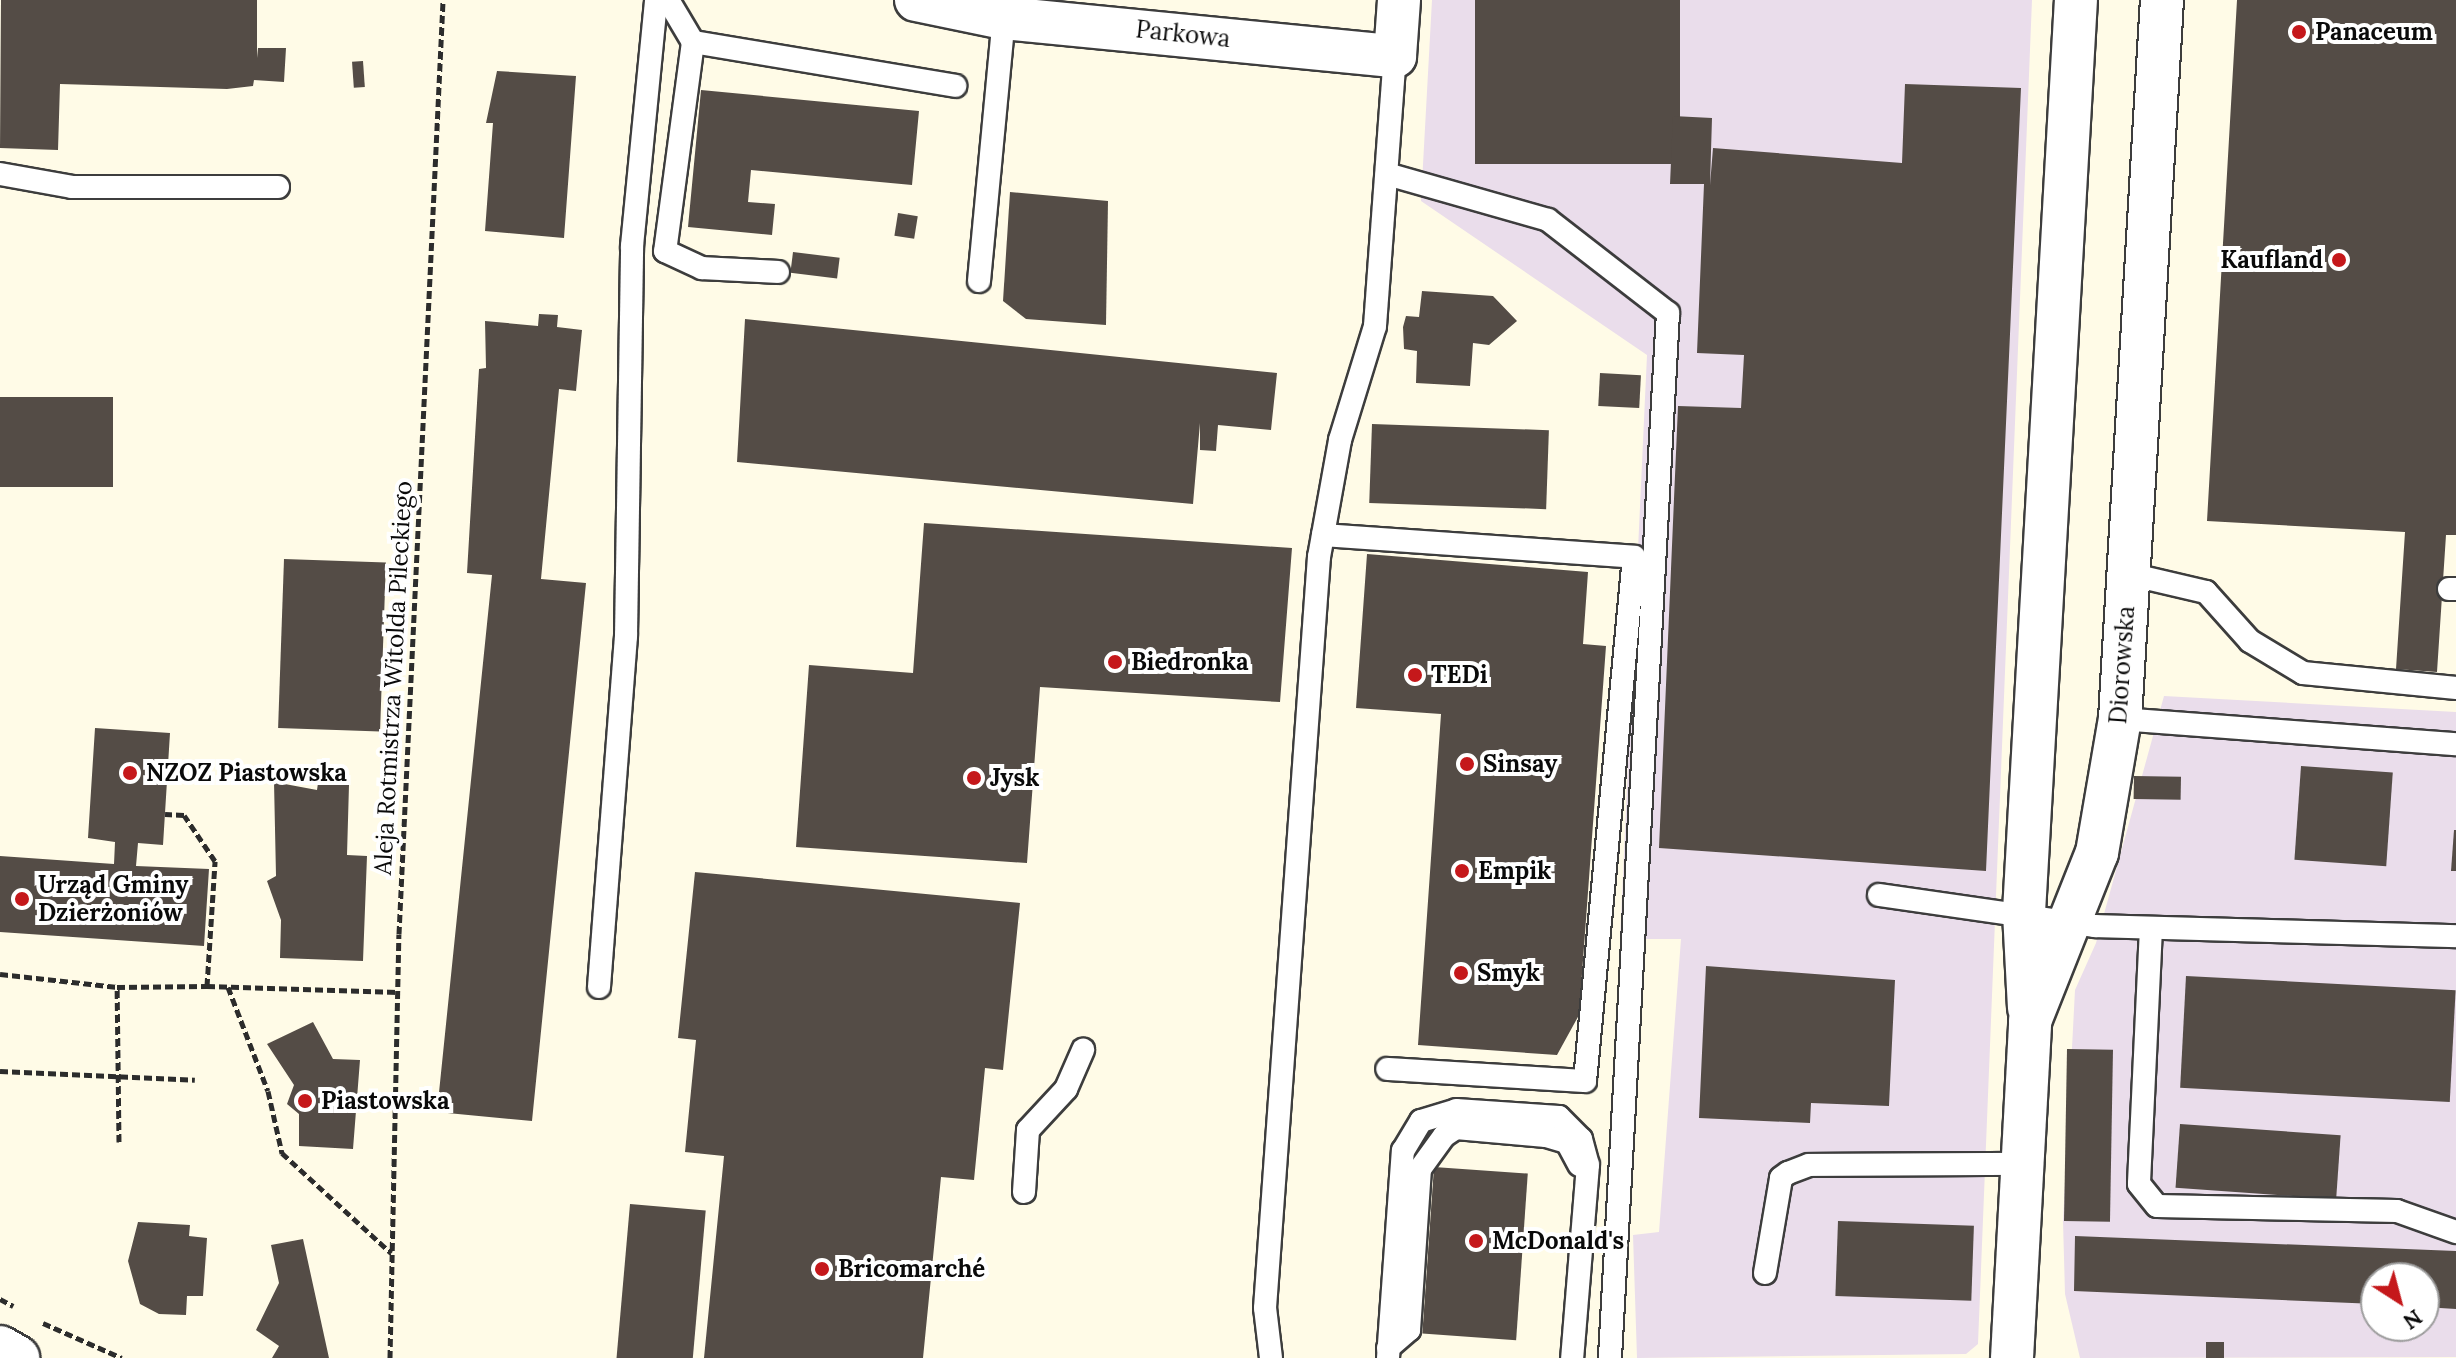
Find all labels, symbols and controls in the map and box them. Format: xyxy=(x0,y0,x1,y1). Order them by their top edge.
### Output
street label: Parkowa xyxy=(1134,15,1232,53)
place label: Panaceum xyxy=(2315,18,2433,46)
marker: Panaceum xyxy=(2290,23,2308,41)
place label: Kaufland xyxy=(2220,246,2323,274)
marker: Kaufland xyxy=(2330,251,2348,269)
street label: Aleja Rotmistrza Witolda Pileckiego xyxy=(368,480,418,876)
street label: Diorowska xyxy=(2104,605,2140,725)
place label: Biedronka xyxy=(1131,648,1249,676)
marker: Biedronka xyxy=(1106,653,1124,671)
place label: TEDi xyxy=(1431,661,1488,689)
marker: TEDi xyxy=(1406,666,1424,684)
place label: Sinsay xyxy=(1483,750,1557,778)
marker: Sinsay xyxy=(1458,755,1476,773)
place label: NZOZ Piastowska xyxy=(146,759,347,787)
marker: NZOZ Piastowska xyxy=(121,764,139,782)
place label: Jysk xyxy=(990,764,1039,792)
marker: Jysk xyxy=(965,769,983,787)
place label: Empik xyxy=(1478,857,1551,885)
marker: Empik xyxy=(1453,862,1471,880)
place label: Urząd Gminy Dzierżoniów xyxy=(38,871,189,927)
marker: Urząd Gminy Dzierżoniów xyxy=(13,890,31,908)
place label: Smyk xyxy=(1477,959,1540,987)
marker: Smyk xyxy=(1452,964,1470,982)
place label: Piastowska xyxy=(321,1087,450,1115)
marker: Piastowska xyxy=(296,1092,314,1110)
place label: McDonald's xyxy=(1492,1227,1624,1255)
marker: McDonald's xyxy=(1467,1232,1485,1250)
place label: Bricomarché xyxy=(838,1255,985,1283)
marker: Bricomarché xyxy=(813,1260,831,1278)
north arrow xyxy=(2360,1262,2440,1342)
text: N xyxy=(2398,1303,2428,1336)

